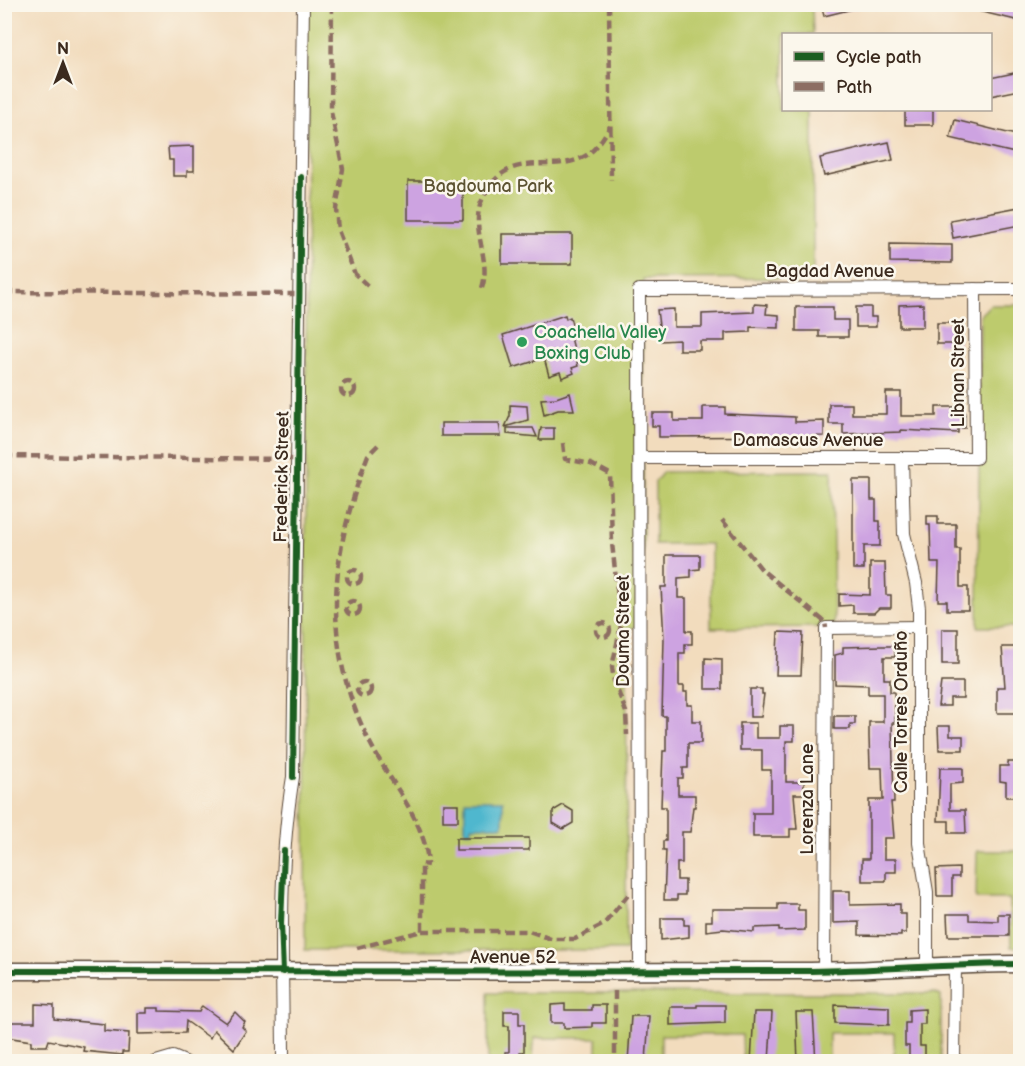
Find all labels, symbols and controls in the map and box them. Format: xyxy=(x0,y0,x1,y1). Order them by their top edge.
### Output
north arrow xyxy=(33,33,93,93)
legend xyxy=(782,33,992,111)
text: N xyxy=(57,40,69,59)
text: Cycle path xyxy=(836,47,922,68)
text: Path xyxy=(836,77,872,98)
park label: Bagdouma Park xyxy=(423,176,553,197)
street label: Bagdad Avenue xyxy=(765,261,895,282)
street label: Libnan Street xyxy=(948,318,969,428)
place label: Coachella Valley Boxing Club xyxy=(534,322,667,364)
marker: Coachella Valley Boxing Club xyxy=(515,335,529,349)
street label: Frederick Street xyxy=(270,411,294,543)
street label: Damascus Avenue xyxy=(733,430,884,451)
street label: Douma Street xyxy=(613,575,634,687)
street label: Calle Torres Orduño xyxy=(891,631,912,793)
street label: Lorenza Lane xyxy=(797,743,818,855)
street label: Avenue 52 xyxy=(470,947,556,968)

